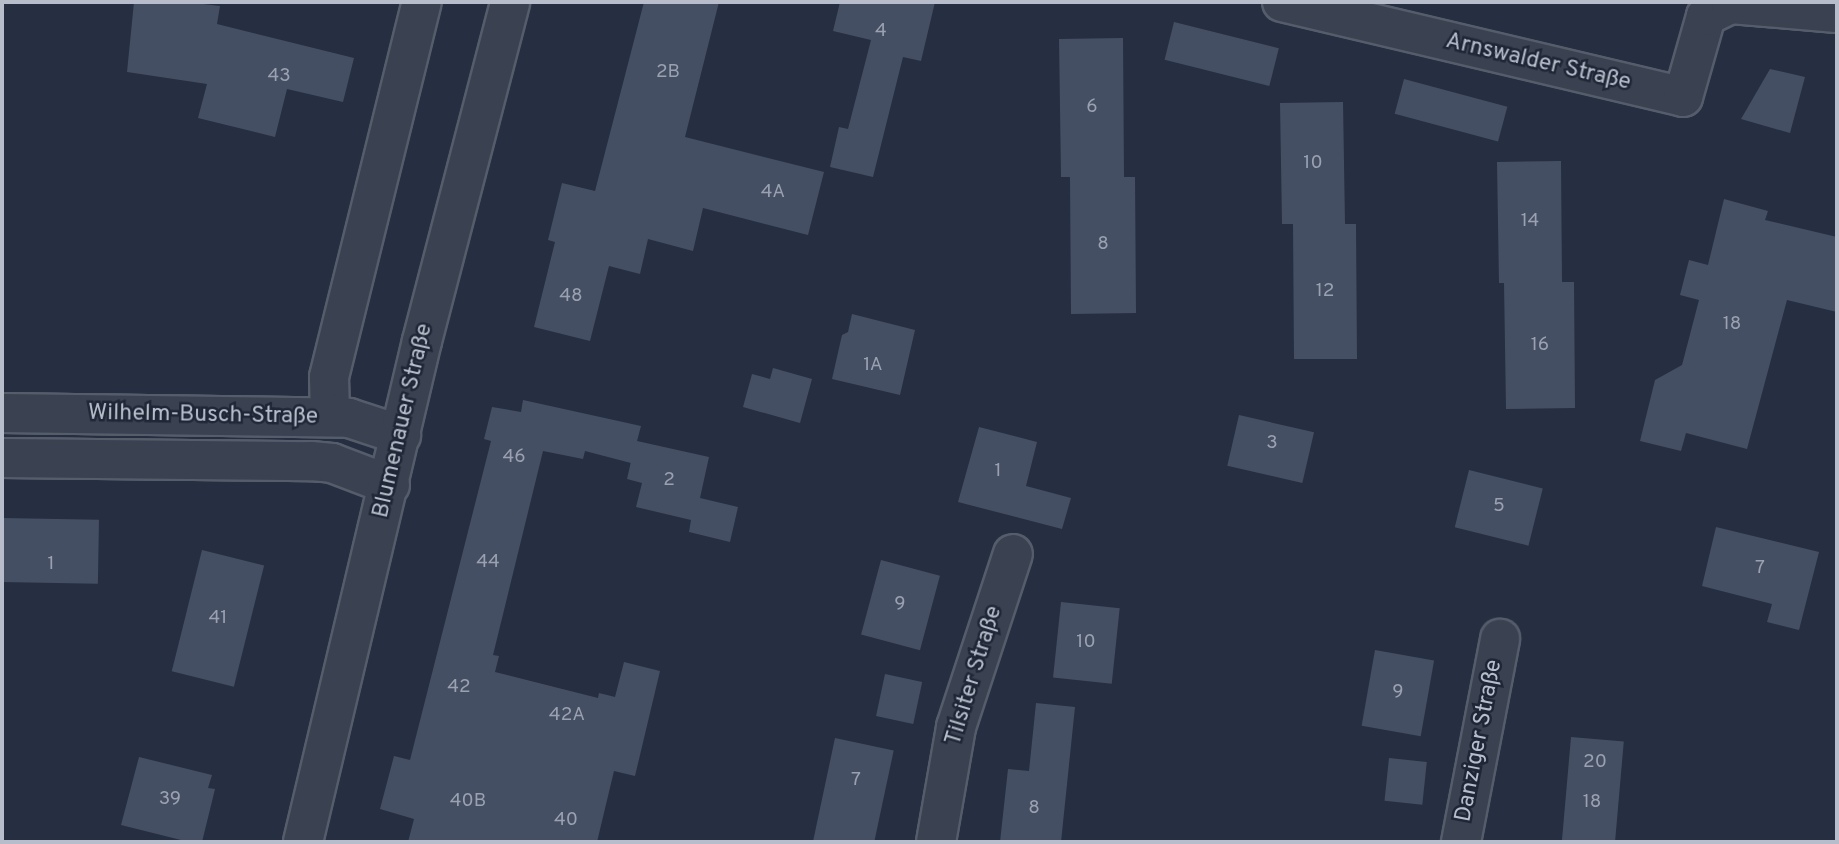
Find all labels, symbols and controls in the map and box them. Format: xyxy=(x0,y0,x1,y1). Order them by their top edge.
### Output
house number: 4 xyxy=(875,21,887,43)
street label: Arnswalder Straße xyxy=(1443,28,1633,98)
house number: 2B xyxy=(656,62,680,84)
house number: 43 xyxy=(267,66,291,88)
house number: 6 xyxy=(1086,97,1098,119)
house number: 10 xyxy=(1303,153,1323,175)
house number: 4A xyxy=(761,182,785,204)
house number: 14 xyxy=(1521,211,1539,233)
house number: 8 xyxy=(1097,234,1109,256)
house number: 12 xyxy=(1316,281,1334,303)
house number: 48 xyxy=(559,286,583,308)
house number: 18 xyxy=(1723,314,1741,336)
street label: Blumenauer Straße xyxy=(368,321,440,521)
house number: 16 xyxy=(1531,335,1549,357)
house number: 1A xyxy=(863,355,883,377)
street label: Wilhelm-Busch-Straße xyxy=(88,400,318,432)
house number: 3 xyxy=(1266,433,1278,455)
house number: 46 xyxy=(502,447,526,469)
house number: 1 xyxy=(994,461,1002,483)
house number: 2 xyxy=(663,470,675,492)
house number: 5 xyxy=(1493,496,1505,518)
house number: 44 xyxy=(476,552,500,574)
house number: 1 xyxy=(47,554,55,576)
house number: 7 xyxy=(1755,558,1765,580)
house number: 9 xyxy=(894,594,906,616)
street label: Tilsiter Straße xyxy=(941,603,1009,749)
house number: 41 xyxy=(209,608,227,630)
house number: 10 xyxy=(1076,632,1096,654)
street label: Danziger Straße xyxy=(1451,657,1509,825)
house number: 42 xyxy=(447,677,471,699)
house number: 9 xyxy=(1392,682,1404,704)
house number: 42A xyxy=(549,705,585,727)
house number: 20 xyxy=(1583,752,1607,774)
house number: 7 xyxy=(851,770,861,792)
house number: 39 xyxy=(159,789,181,811)
house number: 40B xyxy=(450,791,486,813)
house number: 18 xyxy=(1583,792,1601,814)
house number: 8 xyxy=(1028,798,1040,820)
house number: 40 xyxy=(554,810,578,832)

